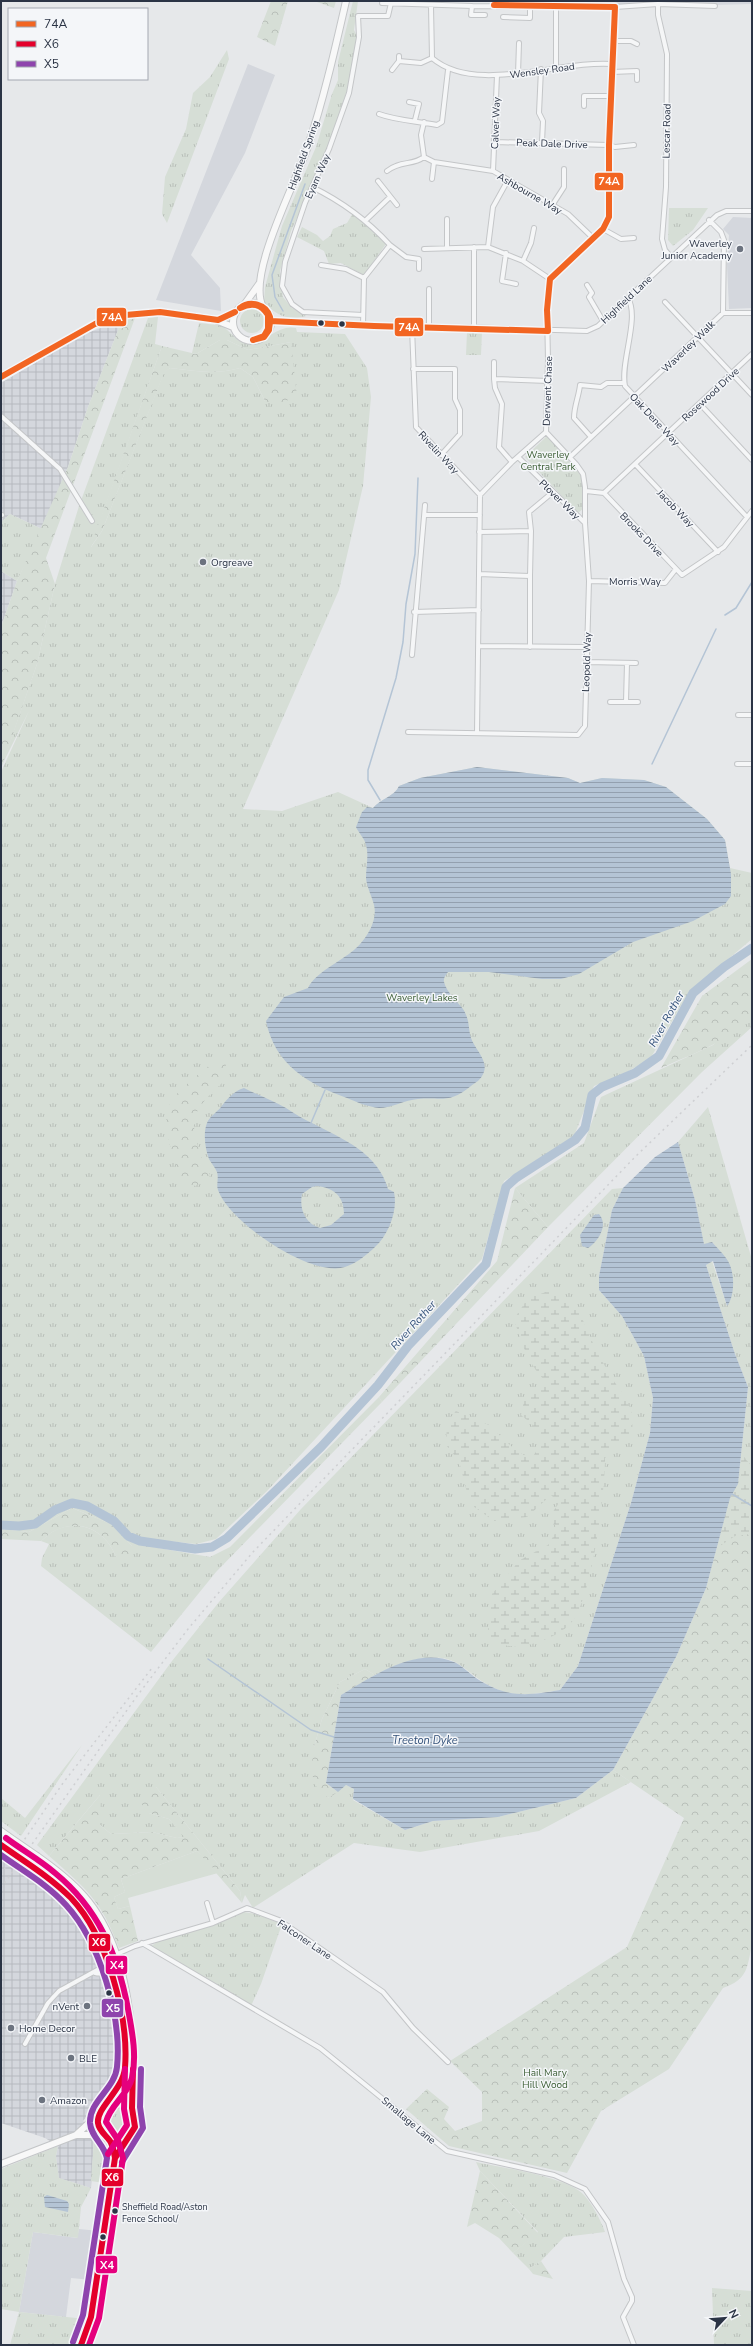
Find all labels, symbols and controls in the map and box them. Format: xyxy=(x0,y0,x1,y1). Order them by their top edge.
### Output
legend xyxy=(8,8,148,80)
text: 74A xyxy=(44,16,67,32)
text: X6 xyxy=(44,36,59,52)
text: X5 xyxy=(44,56,59,72)
street label: Wensley Road xyxy=(509,59,576,82)
street label: Calver Way xyxy=(488,96,504,149)
street label: Lescar Road xyxy=(660,103,674,159)
street label: Highfield Spring xyxy=(285,118,323,192)
street label: Peak Dale Drive xyxy=(516,136,588,152)
street label: Eyam Way xyxy=(302,151,334,201)
street label: Ashbourne Way xyxy=(495,170,565,219)
line badge: 74A xyxy=(594,172,624,191)
text: 74A xyxy=(598,174,621,189)
place label: Waverley Junior Academy xyxy=(661,237,733,263)
marker: Waverley Junior Academy xyxy=(735,244,745,254)
street label: Highfield Lane xyxy=(598,272,655,327)
line badge: 74A xyxy=(96,307,127,327)
text: 74A xyxy=(101,310,124,325)
line badge: 74A xyxy=(394,317,424,337)
street label: Waverley Walk xyxy=(659,317,719,376)
unlabelled marker xyxy=(316,318,326,328)
unlabelled marker xyxy=(337,319,347,329)
text: 74A xyxy=(398,320,421,335)
street label: Derwent Chase xyxy=(540,356,556,426)
street label: Rosewood Drive xyxy=(679,364,742,425)
street label: Oak Dene Way xyxy=(626,390,683,450)
street label: Rivelin Way xyxy=(415,428,462,478)
park label: Waverley Central Park xyxy=(520,448,577,474)
street label: Plover Way xyxy=(536,477,584,523)
street label: Jacob Way xyxy=(653,486,698,531)
street label: Brooks Drive xyxy=(616,509,666,560)
place label: Orgreave xyxy=(211,556,253,570)
marker: Orgreave xyxy=(198,557,208,567)
street label: Morris Way xyxy=(609,575,662,589)
street label: Leopold Way xyxy=(579,631,595,692)
water label: River Rother xyxy=(645,988,688,1050)
park label: Waverley Lakes xyxy=(386,991,458,1005)
water label: River Rother xyxy=(387,1297,440,1353)
water label: Treeton Dyke xyxy=(392,1733,458,1748)
street label: Falconer Lane xyxy=(275,1917,334,1963)
line badge: X6 xyxy=(88,1933,111,1952)
text: X6 xyxy=(91,1935,106,1950)
line badge: X4 xyxy=(105,1955,128,1975)
text: X4 xyxy=(109,1958,124,1973)
unlabelled marker xyxy=(104,1988,114,1998)
line badge: X5 xyxy=(101,1998,124,2018)
place label: nVent xyxy=(53,2000,79,2014)
marker: nVent xyxy=(82,2001,92,2011)
text: X5 xyxy=(105,2001,120,2016)
place label: Home Decor xyxy=(19,2022,75,2036)
marker: Home Decor xyxy=(6,2023,16,2033)
place label: BLE xyxy=(79,2052,97,2066)
marker: BLE xyxy=(66,2053,76,2063)
park label: Hail Mary Hill Wood xyxy=(522,2066,568,2092)
place label: Amazon xyxy=(50,2094,87,2108)
street label: Smallage Lane xyxy=(378,2094,438,2148)
marker: Amazon xyxy=(37,2095,47,2105)
line badge: X6 xyxy=(101,2168,124,2187)
text: X6 xyxy=(104,2170,119,2185)
place label: Sheffield Road/Aston Fence School/ xyxy=(122,2201,208,2225)
marker: Sheffield Road/Aston Fence School/ xyxy=(110,2206,120,2216)
unlabelled marker xyxy=(98,2232,108,2242)
line badge: X4 xyxy=(95,2255,118,2274)
text: X4 xyxy=(99,2258,114,2273)
north arrow xyxy=(705,2298,745,2338)
text: N xyxy=(725,2307,742,2321)

